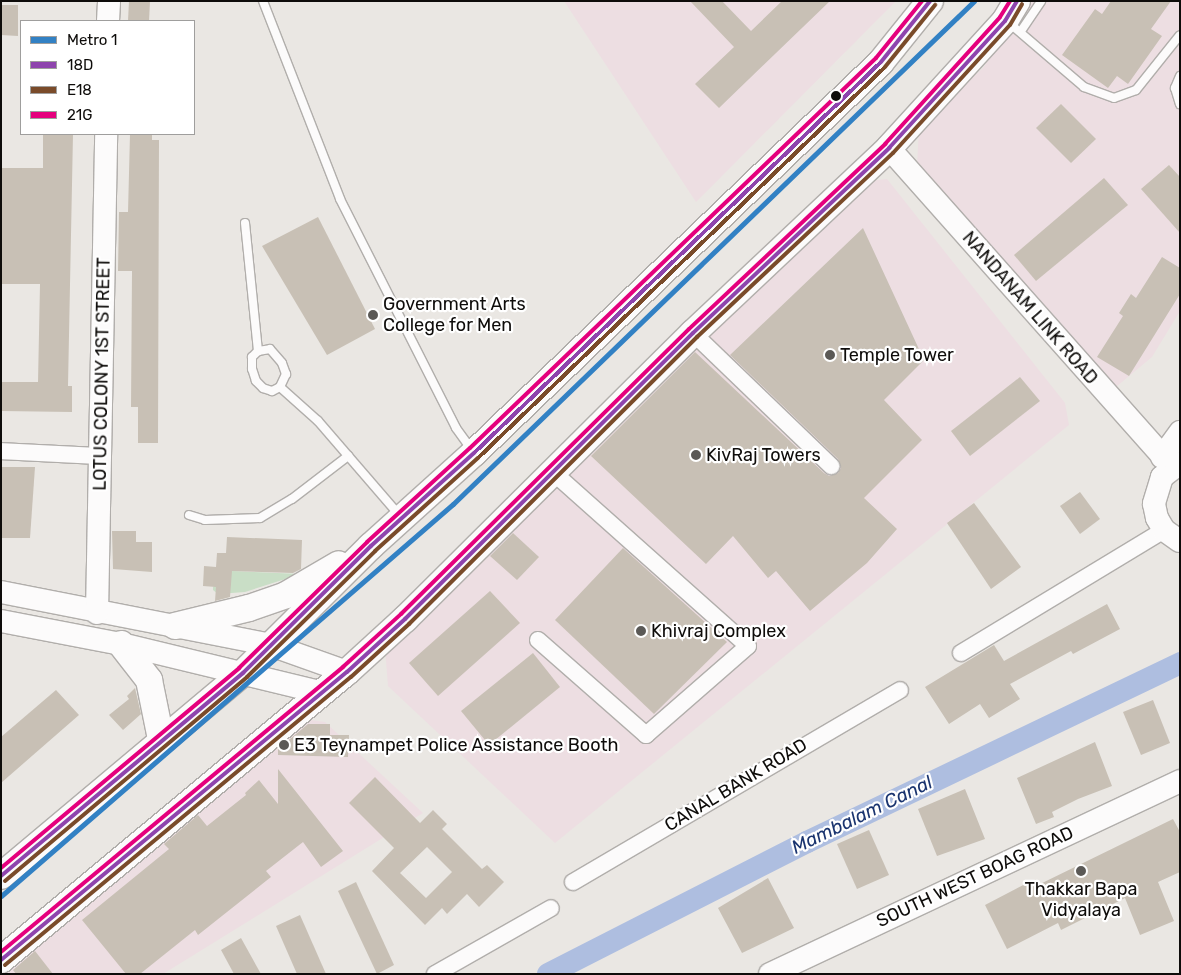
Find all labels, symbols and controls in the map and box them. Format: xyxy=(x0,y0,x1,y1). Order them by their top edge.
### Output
legend xyxy=(20,20,195,135)
text: Metro 1 xyxy=(67,31,117,49)
text: 18D xyxy=(67,56,93,74)
text: E18 xyxy=(67,81,92,99)
unlabelled marker xyxy=(831,91,841,101)
text: 21G xyxy=(67,106,92,124)
street label: NANDANAM LINK ROAD xyxy=(958,227,1102,389)
street label: LOTUS COLONY 1ST STREET xyxy=(89,257,115,491)
place label: Government Arts College for Men xyxy=(383,294,526,336)
marker: Government Arts College for Men xyxy=(367,309,379,321)
place label: Temple Tower xyxy=(840,344,954,366)
marker: Temple Tower xyxy=(824,349,836,361)
place label: KivRaj Towers xyxy=(706,444,821,466)
marker: KivRaj Towers xyxy=(690,449,702,461)
place label: Khivraj Complex xyxy=(651,620,786,642)
marker: Khivraj Complex xyxy=(635,625,647,637)
place label: E3 Teynampet Police Assistance Booth xyxy=(294,734,619,756)
street label: CANAL BANK ROAD xyxy=(661,734,811,836)
marker: E3 Teynampet Police Assistance Booth xyxy=(278,739,290,751)
water label: Mambalam Canal xyxy=(788,771,936,859)
street label: SOUTH WEST BOAG ROAD xyxy=(873,822,1077,932)
marker: Thakkar Bapa Vidyalaya xyxy=(1075,865,1087,877)
place label: Thakkar Bapa Vidyalaya xyxy=(1024,879,1138,922)

